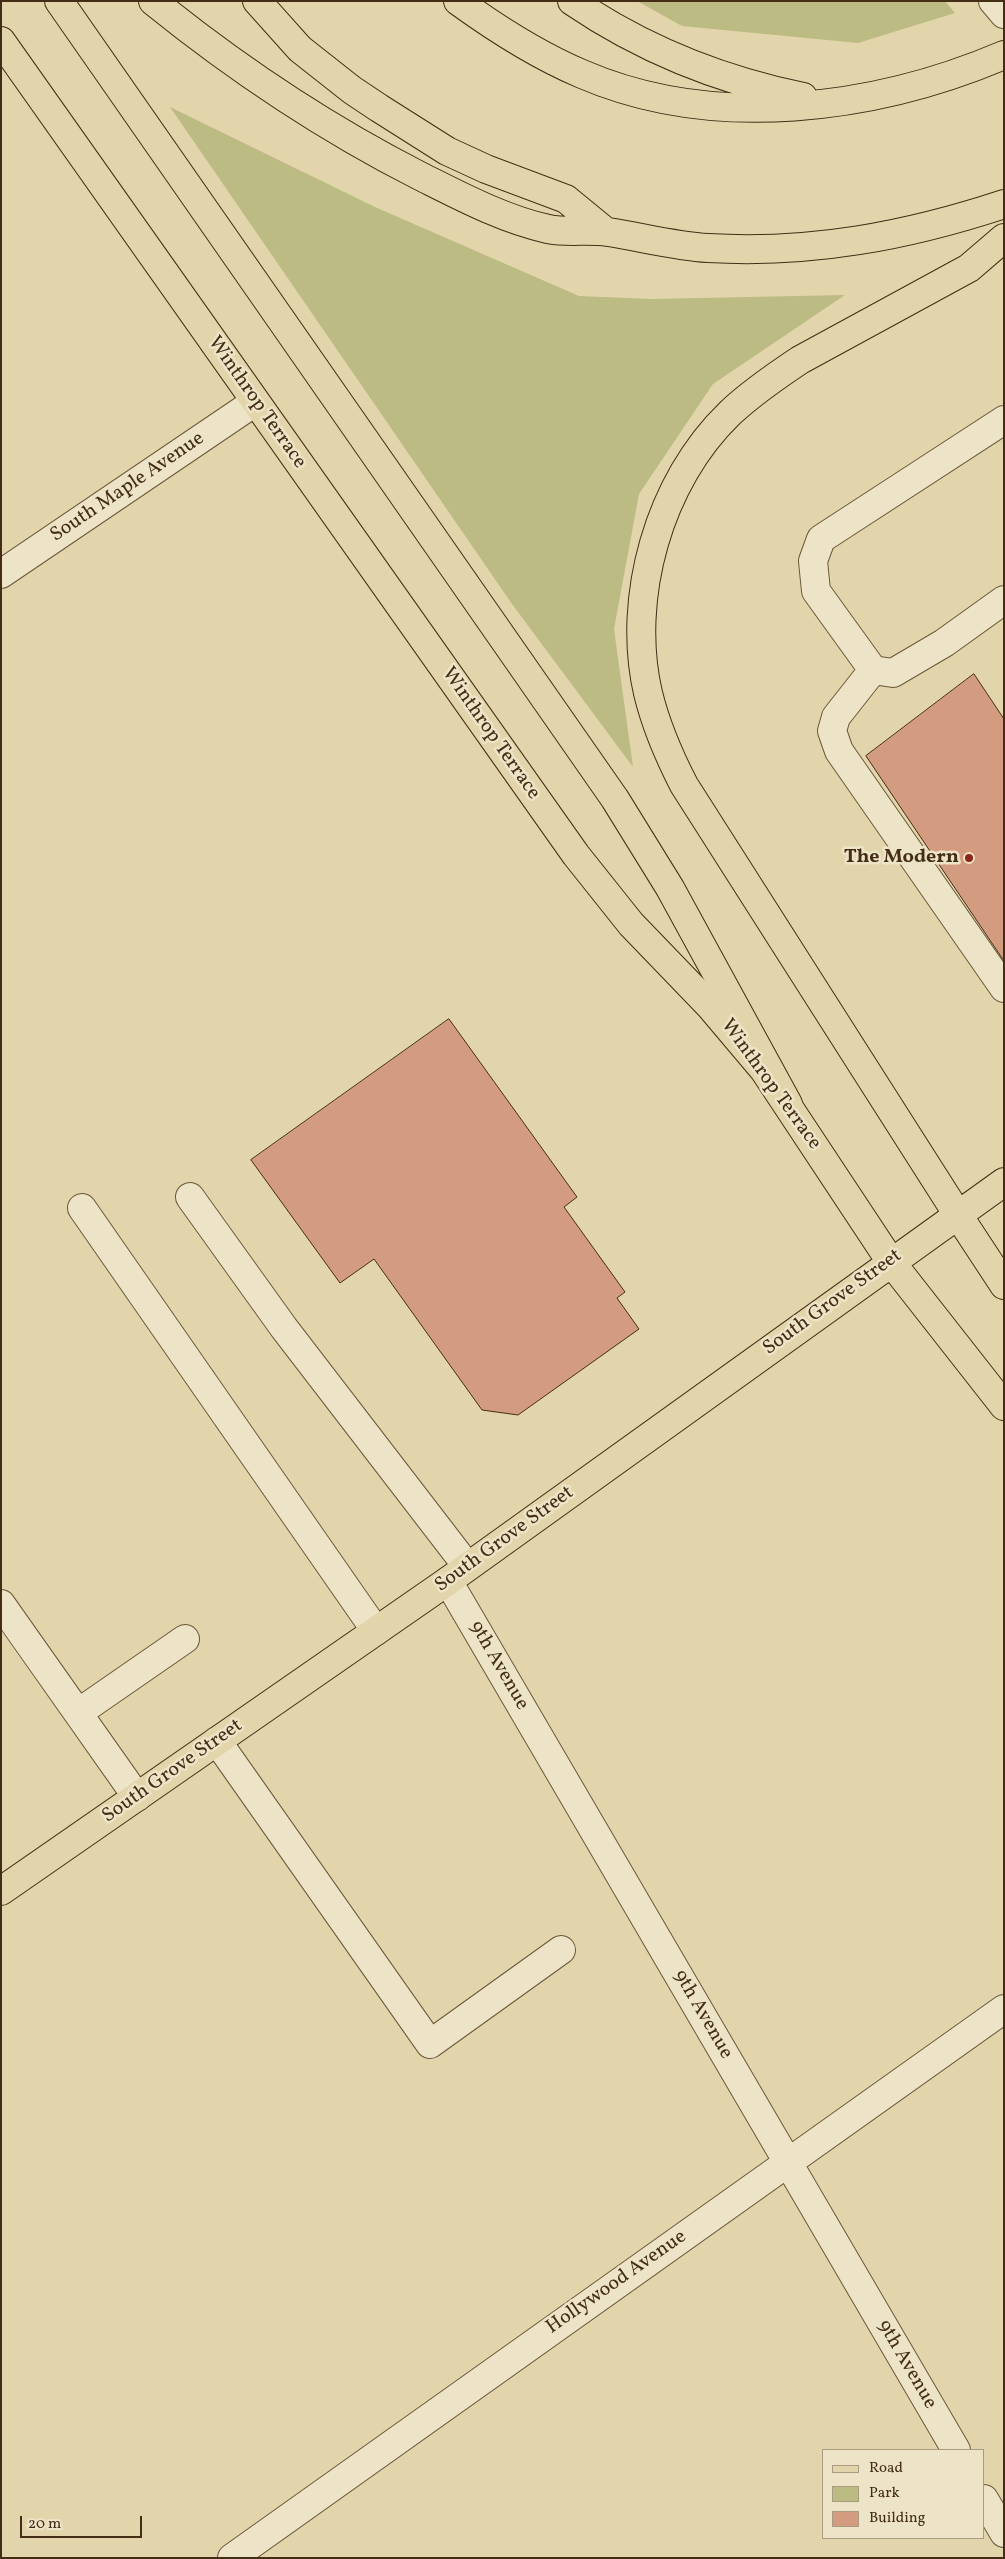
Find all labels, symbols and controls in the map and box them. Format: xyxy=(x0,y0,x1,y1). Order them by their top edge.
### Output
street label: Winthrop Terrace xyxy=(202,332,310,474)
street label: South Maple Avenue xyxy=(46,428,210,548)
street label: Winthrop Terrace xyxy=(436,663,544,805)
place label: The Modern xyxy=(844,846,959,870)
marker: The Modern xyxy=(963,852,975,864)
street label: Winthrop Terrace xyxy=(715,1015,825,1155)
street label: South Grove Street xyxy=(759,1245,907,1361)
street label: South Grove Street xyxy=(431,1482,579,1598)
street label: 9th Avenue xyxy=(463,1617,533,1715)
street label: South Grove Street xyxy=(98,1715,248,1829)
street label: 9th Avenue xyxy=(667,1966,737,2064)
street label: Hollywood Avenue xyxy=(542,2226,692,2340)
street label: 9th Avenue xyxy=(871,2316,941,2414)
legend xyxy=(822,2449,985,2539)
text: Road xyxy=(869,2458,903,2479)
text: Park xyxy=(869,2483,900,2504)
scale bar xyxy=(22,2506,145,2538)
text: Building xyxy=(869,2508,925,2529)
text: 20 m xyxy=(28,2514,61,2535)

